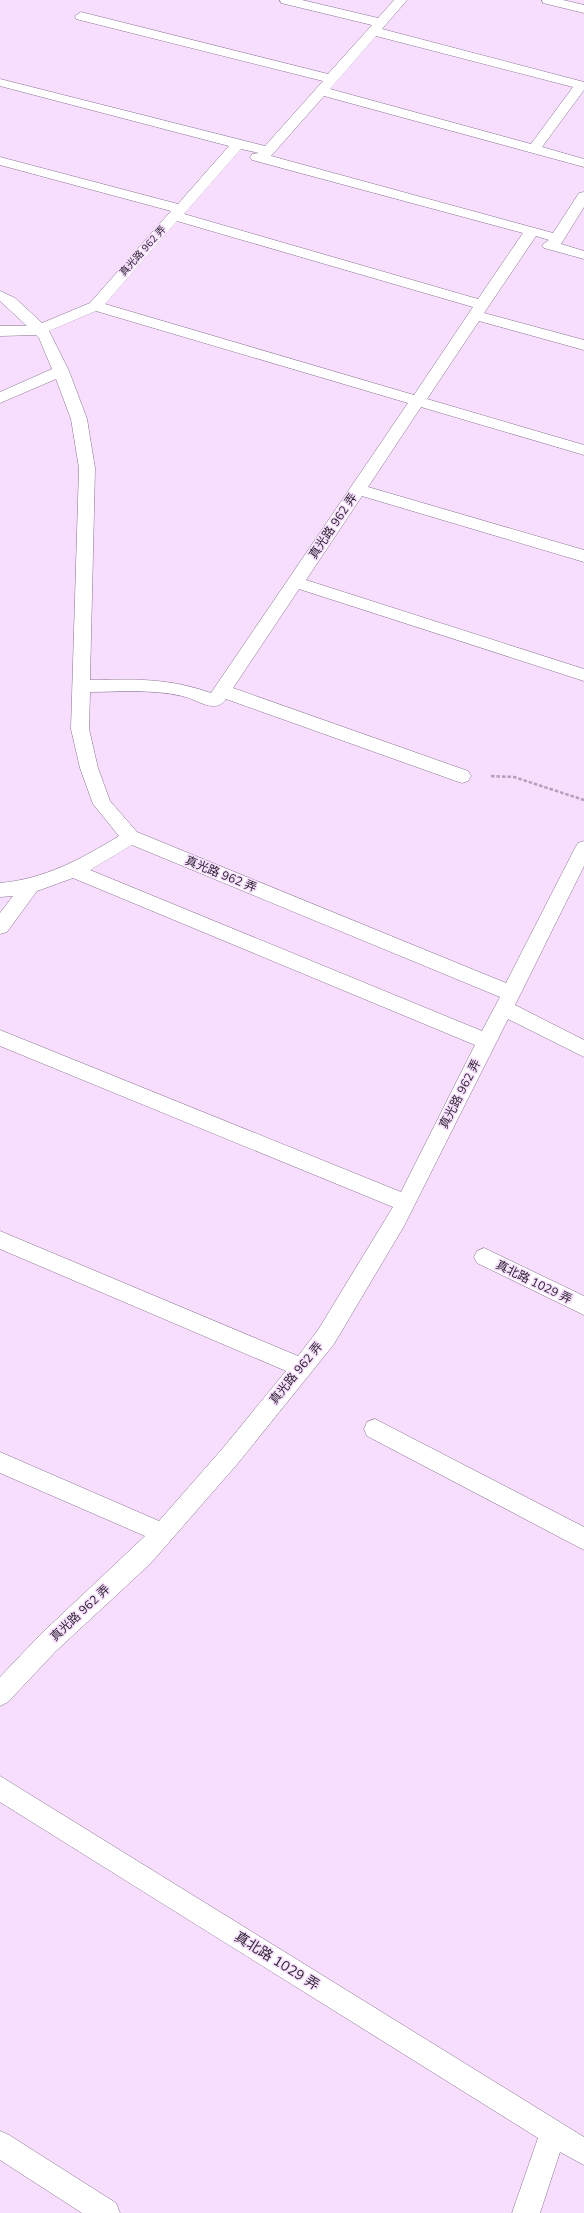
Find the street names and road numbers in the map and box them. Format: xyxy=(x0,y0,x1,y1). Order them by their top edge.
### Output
street label: 真光路 962 弄 xyxy=(117,223,169,279)
street label: 真光路 962 弄 xyxy=(305,490,361,562)
street label: 真光路 962 弄 xyxy=(183,852,259,896)
street label: 真光路 962 弄 xyxy=(436,1057,484,1131)
street label: 真北路 1029 弄 xyxy=(493,1257,575,1307)
street label: 真光路 962 弄 xyxy=(266,1339,326,1407)
street label: 真光路 962 弄 xyxy=(47,1581,113,1645)
street label: 真北路 1029 弄 xyxy=(231,1927,323,1995)

